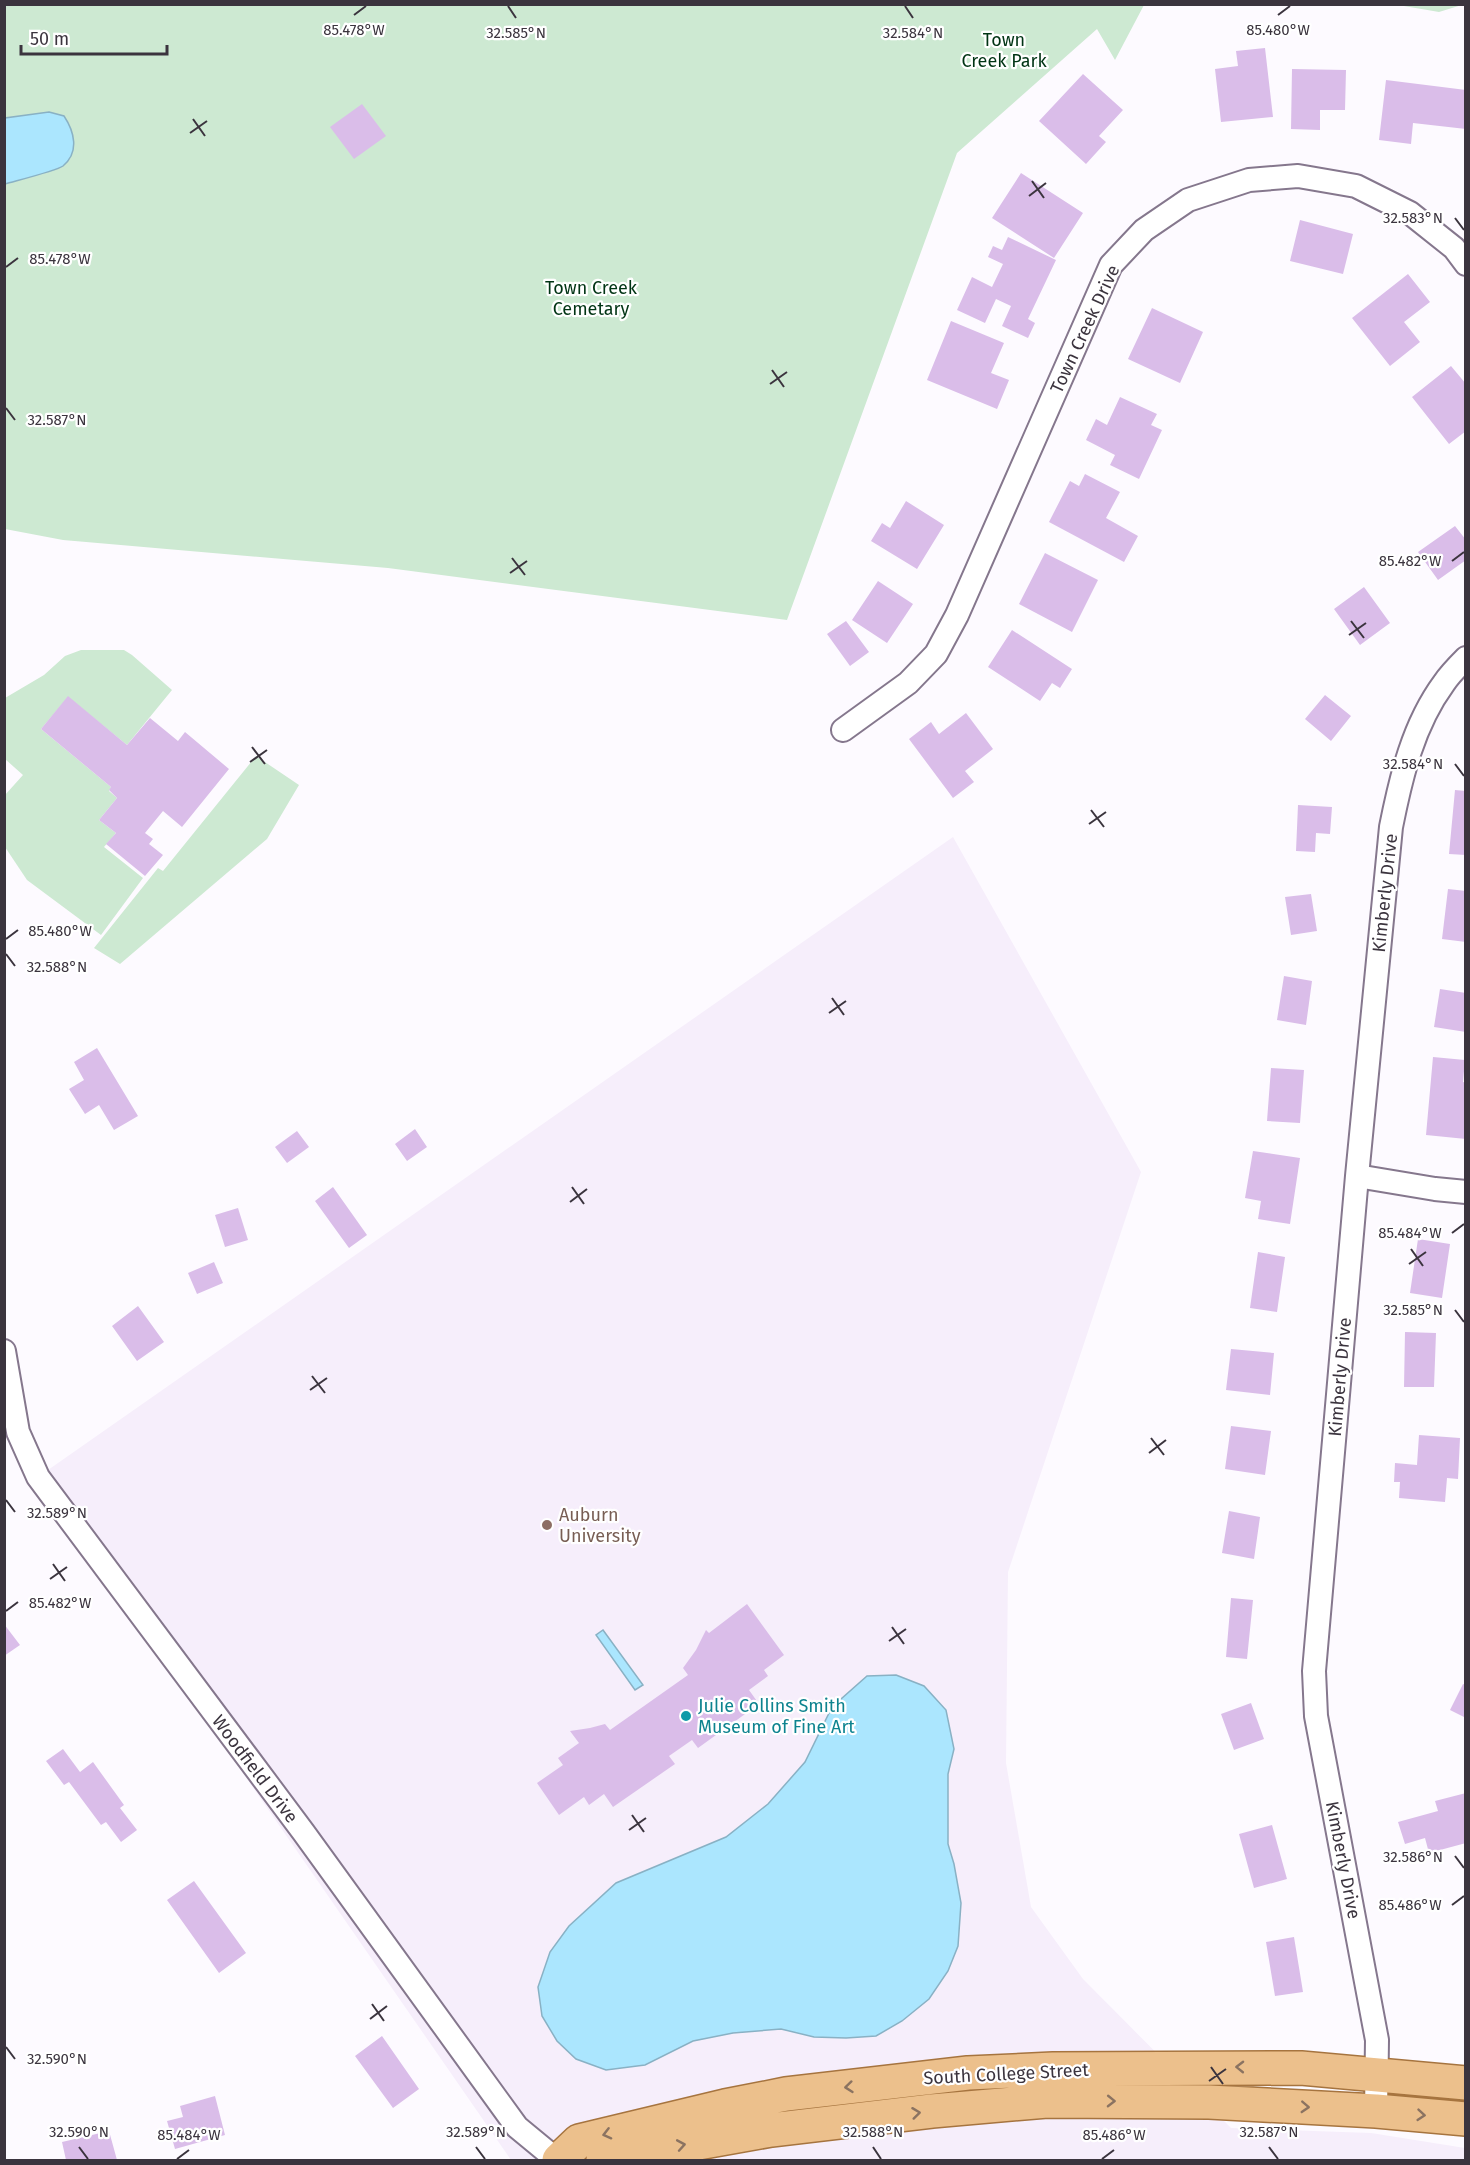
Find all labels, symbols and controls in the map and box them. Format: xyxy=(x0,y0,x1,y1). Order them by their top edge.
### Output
scale bar xyxy=(21,18,166,56)
text: 85.478°W xyxy=(323,21,385,39)
text: 85.480°W xyxy=(1246,21,1310,39)
text: 32.585°N xyxy=(486,24,546,42)
text: 32.584°N xyxy=(883,24,943,42)
text: 50 m xyxy=(30,28,69,50)
park label: Town Creek Park xyxy=(961,29,1047,72)
text: 32.583°N xyxy=(1383,209,1443,227)
text: 85.478°W xyxy=(29,250,91,268)
street label: Town Creek Drive xyxy=(1046,261,1124,397)
park label: Town Creek Cemetary xyxy=(545,277,638,320)
text: 32.587°N xyxy=(28,411,86,429)
text: 85.482°W xyxy=(1379,552,1442,570)
text: 32.584°N xyxy=(1383,755,1443,773)
street label: Kimberly Drive xyxy=(1368,832,1402,954)
text: 85.480°W xyxy=(28,922,92,940)
text: 32.588°N xyxy=(27,958,87,976)
text: 85.484°W xyxy=(1378,1224,1442,1242)
text: 32.585°N xyxy=(1383,1301,1443,1319)
street label: Kimberly Drive xyxy=(1324,1317,1356,1437)
text: 32.589°N xyxy=(27,1504,87,1522)
place label: Auburn University xyxy=(559,1504,641,1547)
marker: Auburn University xyxy=(540,1518,554,1532)
text: 85.482°W xyxy=(29,1594,92,1612)
place label: Julie Collins Smith Museum of Fine Art xyxy=(698,1695,855,1738)
marker: Julie Collins Smith Museum of Fine Art xyxy=(679,1709,693,1723)
street label: Woodfield Drive xyxy=(207,1711,303,1827)
street label: Kimberly Drive xyxy=(1321,1799,1365,1921)
text: 32.586°N xyxy=(1383,1848,1443,1866)
text: 85.486°W xyxy=(1378,1896,1442,1914)
text: 32.590°N xyxy=(27,2050,87,2068)
street label: South College Street xyxy=(923,2059,1090,2089)
one-way arrow xyxy=(1235,2061,1244,2073)
one-way arrow xyxy=(844,2080,853,2093)
one-way arrow xyxy=(1106,2095,1115,2107)
one-way arrow xyxy=(1301,2100,1310,2113)
one-way arrow xyxy=(912,2107,921,2119)
one-way arrow xyxy=(1416,2108,1425,2121)
text: 32.590°N xyxy=(49,2123,109,2141)
text: 32.589°N xyxy=(446,2123,506,2141)
text: 32.588°N xyxy=(843,2123,903,2141)
text: 32.587°N xyxy=(1240,2123,1298,2141)
text: 85.484°W xyxy=(157,2126,221,2144)
one-way arrow xyxy=(602,2126,612,2139)
text: 85.486°W xyxy=(1082,2126,1146,2144)
one-way arrow xyxy=(676,2139,686,2152)

